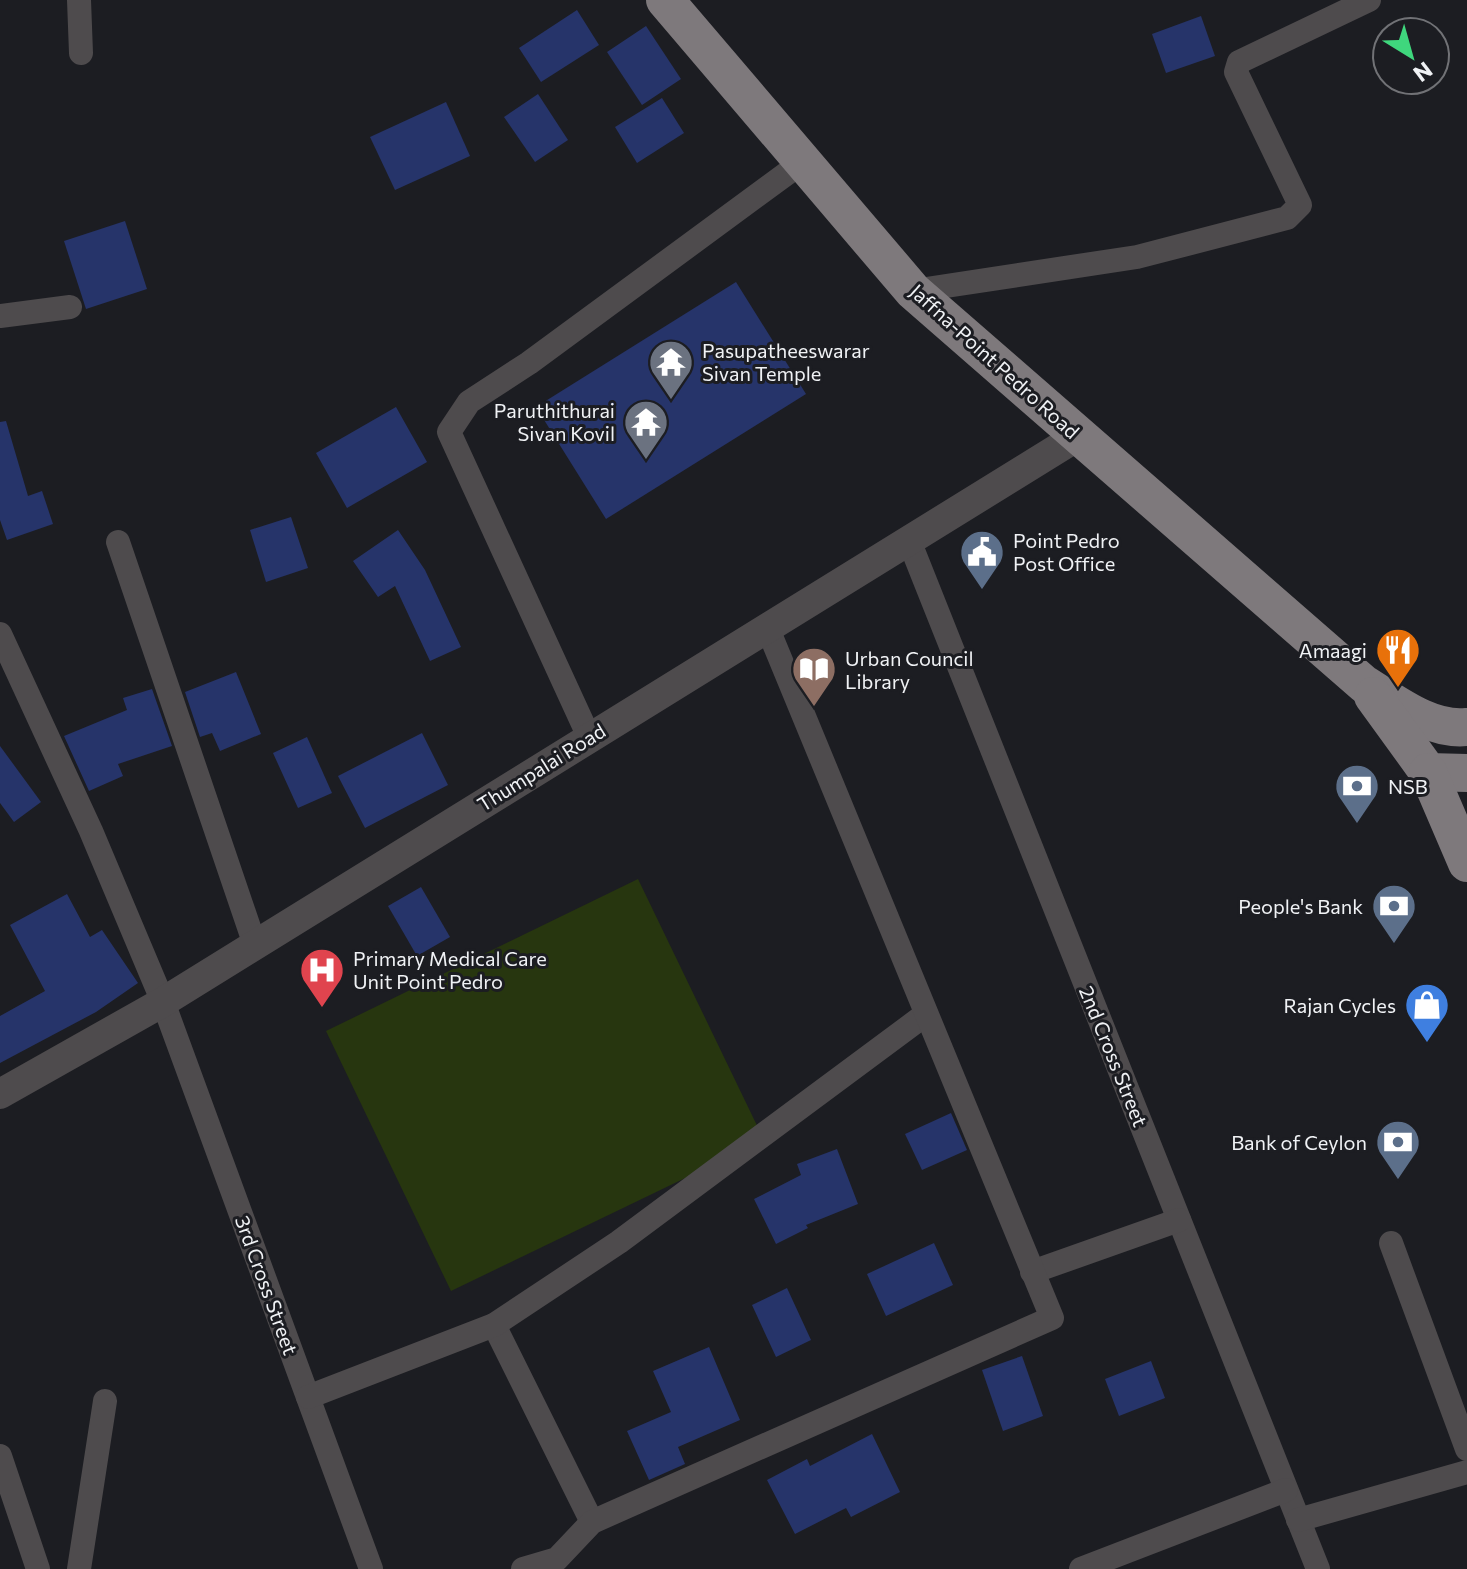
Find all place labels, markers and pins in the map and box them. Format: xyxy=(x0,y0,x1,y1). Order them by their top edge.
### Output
temple icon: Pasupatheeswarar Sivan Temple xyxy=(647,338,695,401)
place label: Pasupatheeswarar Sivan Temple xyxy=(702,338,870,385)
place label: Paruthithurai Sivan Kovil xyxy=(494,398,615,445)
temple icon: Paruthithurai Sivan Kovil xyxy=(622,398,670,461)
public building icon: Point Pedro Post Office xyxy=(958,528,1006,591)
place label: Point Pedro Post Office xyxy=(1013,528,1120,575)
restaurant icon: Amaagi xyxy=(1374,626,1422,689)
place label: Amaagi xyxy=(1299,638,1367,662)
library icon: Urban Council Library xyxy=(790,645,838,708)
place label: Urban Council Library xyxy=(845,646,974,693)
bank icon: NSB xyxy=(1333,762,1381,825)
place label: NSB xyxy=(1388,774,1428,798)
bank icon: People's Bank xyxy=(1370,882,1418,945)
place label: People's Bank xyxy=(1238,894,1363,918)
hospital icon: Primary Medical Care Unit Point Pedro xyxy=(298,946,346,1009)
place label: Primary Medical Care Unit Point Pedro xyxy=(353,946,547,993)
shop icon: Rajan Cycles xyxy=(1403,981,1451,1044)
place label: Rajan Cycles xyxy=(1283,993,1396,1017)
bank icon: Bank of Ceylon xyxy=(1374,1118,1422,1181)
place label: Bank of Ceylon xyxy=(1231,1130,1367,1154)

